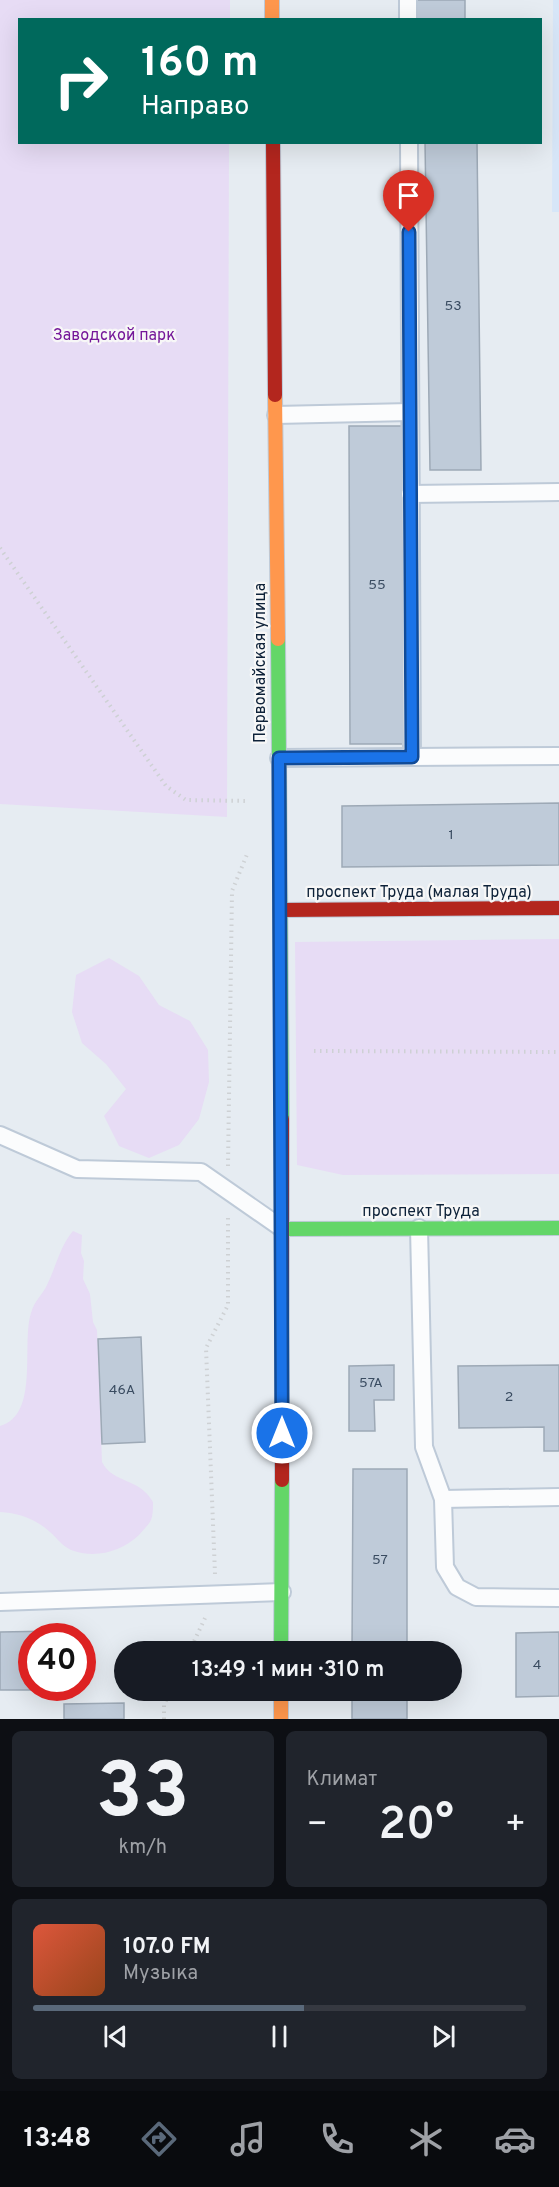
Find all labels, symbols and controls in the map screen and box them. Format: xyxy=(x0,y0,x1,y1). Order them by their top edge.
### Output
text: 160 m xyxy=(141,38,259,91)
icon: right xyxy=(42,42,120,120)
text: Направо xyxy=(141,90,249,124)
pin xyxy=(383,170,434,232)
icon: arrive xyxy=(392,179,425,212)
house number: 53 xyxy=(444,298,462,315)
park label: Заводской парк xyxy=(53,326,175,346)
house number: 55 xyxy=(368,577,386,594)
street label: Первомайская улица xyxy=(251,583,271,743)
house number: 1 xyxy=(448,827,454,844)
street label: проспект Труда (малая Труда) xyxy=(306,883,532,903)
street label: проспект Труда xyxy=(362,1202,480,1222)
house number: 57А xyxy=(359,1375,383,1392)
house number: 46А xyxy=(109,1382,135,1399)
house number: 2 xyxy=(505,1389,513,1406)
position arrow xyxy=(250,1401,314,1465)
house number: 57 xyxy=(372,1552,388,1569)
speed limit sign: 40 xyxy=(18,1623,96,1701)
text: 13:49 · 1 мин · 310 m xyxy=(192,1657,384,1684)
house number: 4 xyxy=(533,1657,541,1674)
text: 33 xyxy=(96,1746,190,1845)
text: Климат xyxy=(307,1767,377,1793)
text: 20° xyxy=(378,1798,454,1855)
text: − xyxy=(307,1805,328,1847)
text: + xyxy=(505,1805,526,1847)
text: km/h xyxy=(118,1835,167,1861)
text: 107.0 FM xyxy=(123,1934,211,1961)
text: Музыка xyxy=(123,1961,198,1987)
icon: previous xyxy=(99,2020,132,2053)
icon: pause xyxy=(263,2020,296,2053)
icon: next xyxy=(427,2020,460,2053)
icon: directions xyxy=(138,2118,180,2160)
icon: music xyxy=(227,2118,269,2160)
icon: phone xyxy=(316,2118,358,2160)
icon: climate xyxy=(405,2118,447,2160)
icon: car xyxy=(494,2118,536,2160)
text: 13:48 xyxy=(23,2122,91,2156)

